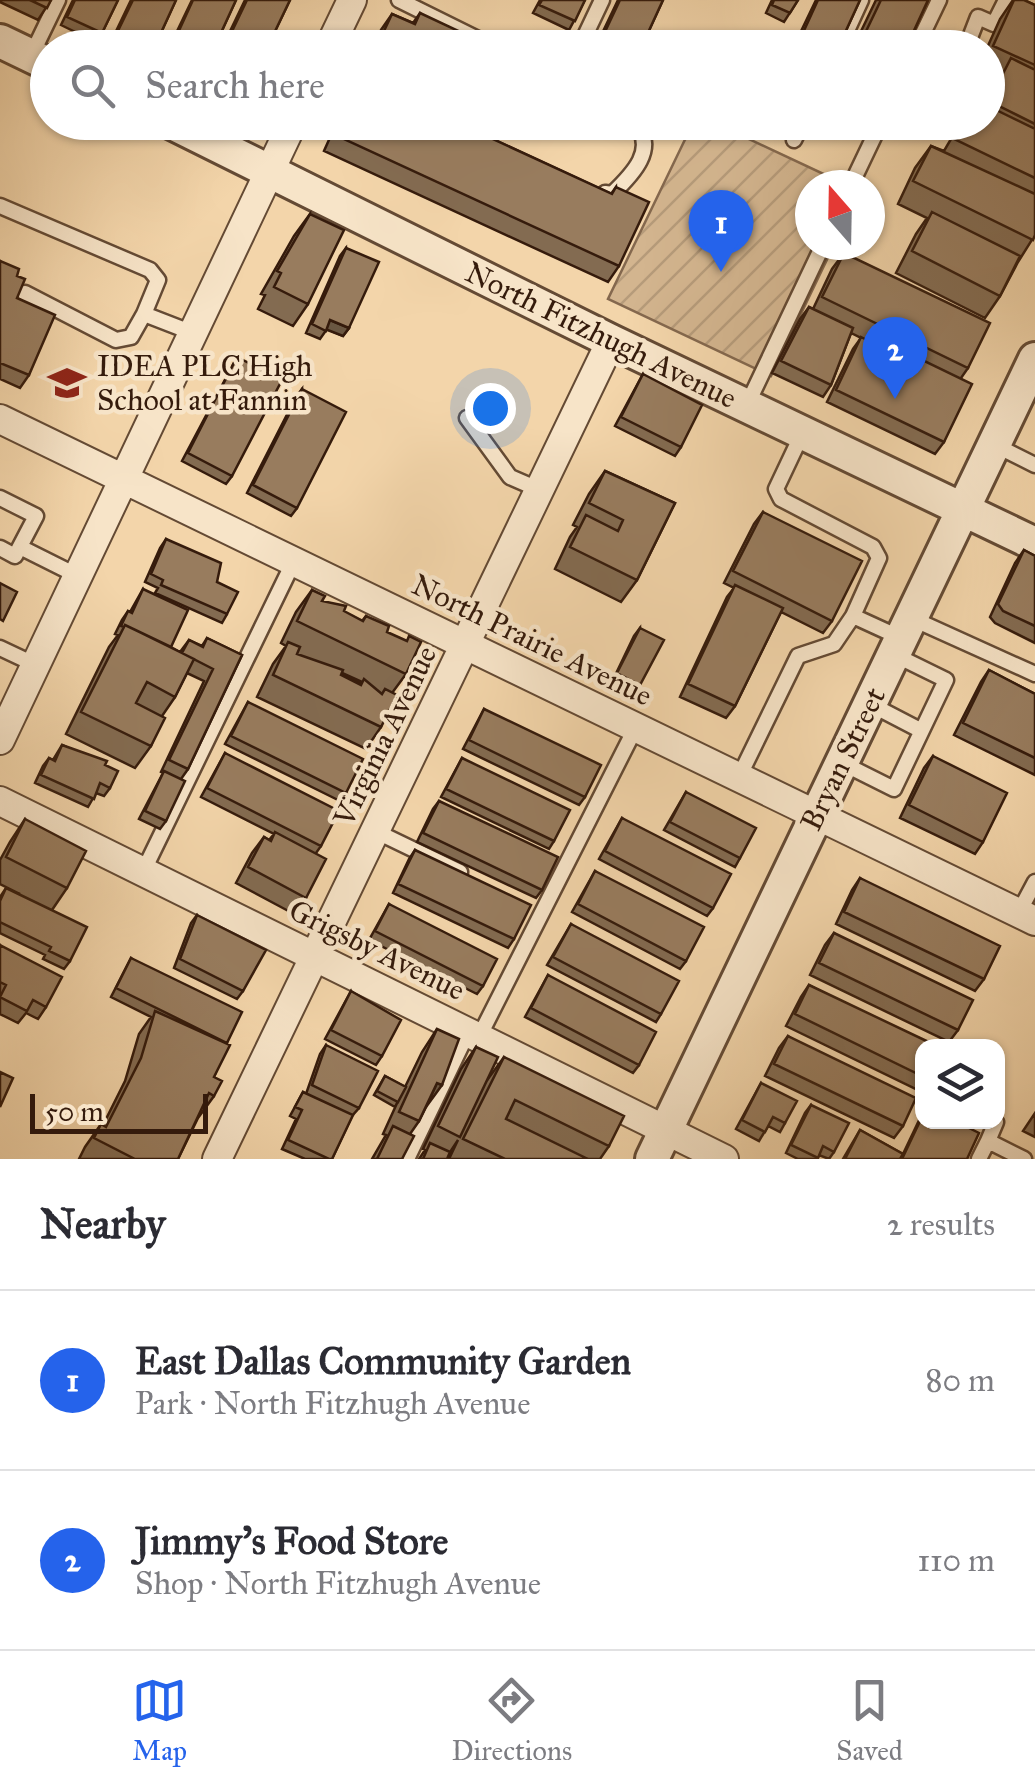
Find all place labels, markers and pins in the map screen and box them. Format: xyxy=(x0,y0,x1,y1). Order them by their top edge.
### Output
pin: 1 xyxy=(688,190,754,272)
pin: 2 xyxy=(862,316,928,399)
place label: IDEA PLC High School at Fannin xyxy=(97,348,313,418)
school or university icon: IDEA PLC High School at Fannin xyxy=(46,362,88,404)

